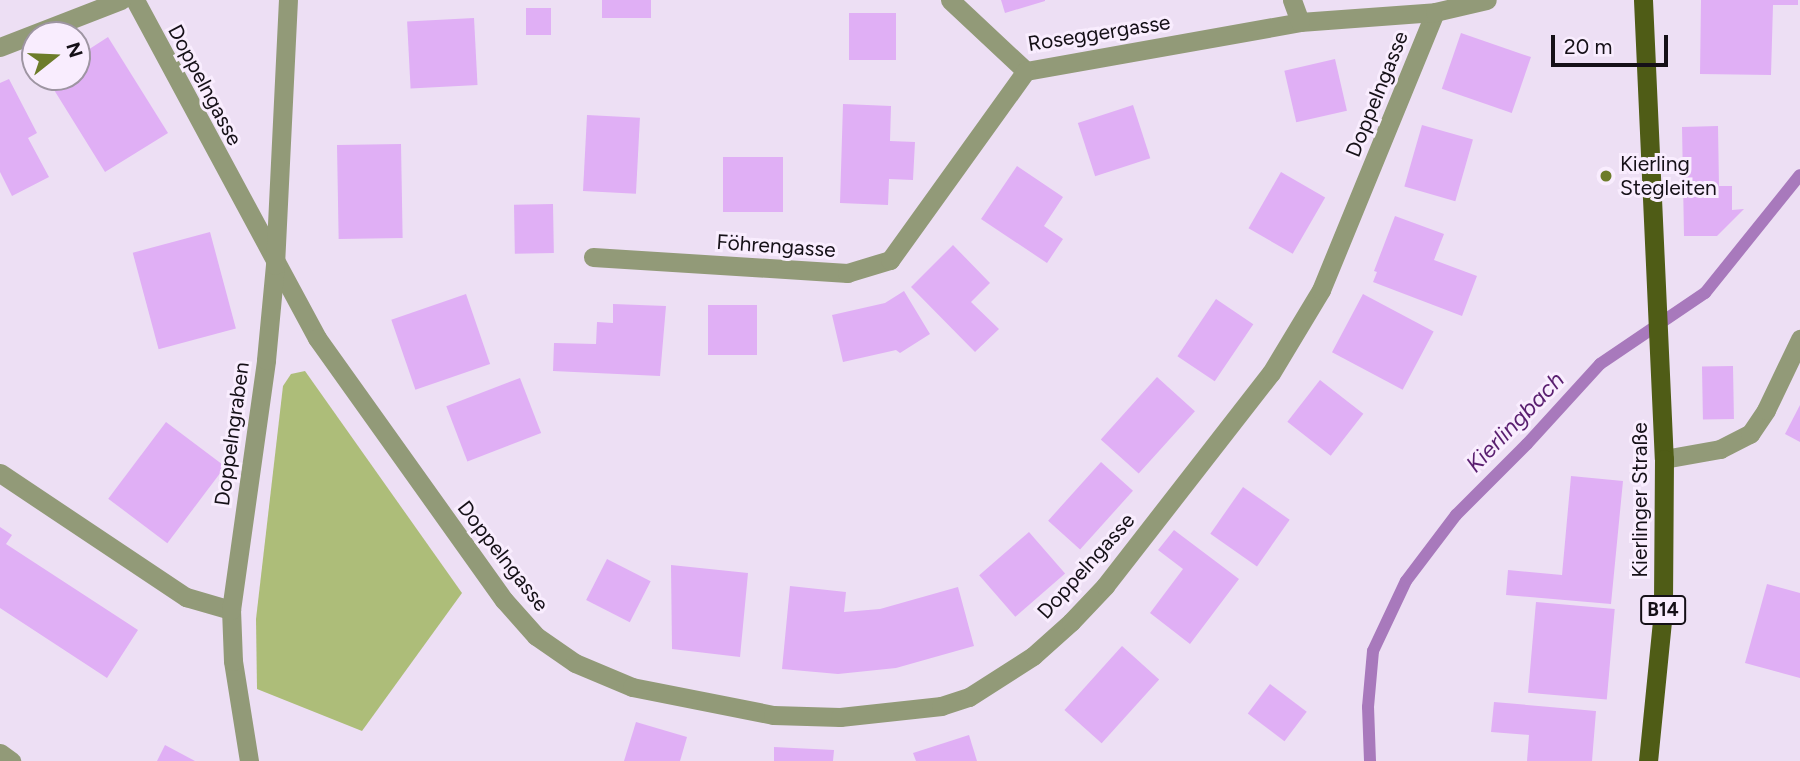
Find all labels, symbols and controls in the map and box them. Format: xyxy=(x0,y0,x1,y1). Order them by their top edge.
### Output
street label: Roseggergasse xyxy=(1026,9,1172,57)
street label: Doppelngasse xyxy=(163,20,247,150)
north arrow xyxy=(21,21,91,91)
scale bar xyxy=(1555,21,1672,65)
street label: Doppelngasse xyxy=(1340,27,1414,161)
text: 20 m xyxy=(1564,34,1612,59)
text: N xyxy=(61,39,88,61)
place label: Kierling Stegleiten xyxy=(1620,151,1717,201)
marker: Kierling Stegleiten xyxy=(1598,168,1614,184)
street label: Föhrengasse xyxy=(716,229,836,263)
street label: Doppelngraben xyxy=(209,361,255,507)
water label: Kierlingbach xyxy=(1460,366,1570,478)
street label: Kierlinger Straße xyxy=(1627,422,1653,578)
street label: Doppelngasse xyxy=(452,496,554,616)
street label: Doppelngasse xyxy=(1032,508,1140,624)
road number: B14 xyxy=(1638,594,1688,625)

